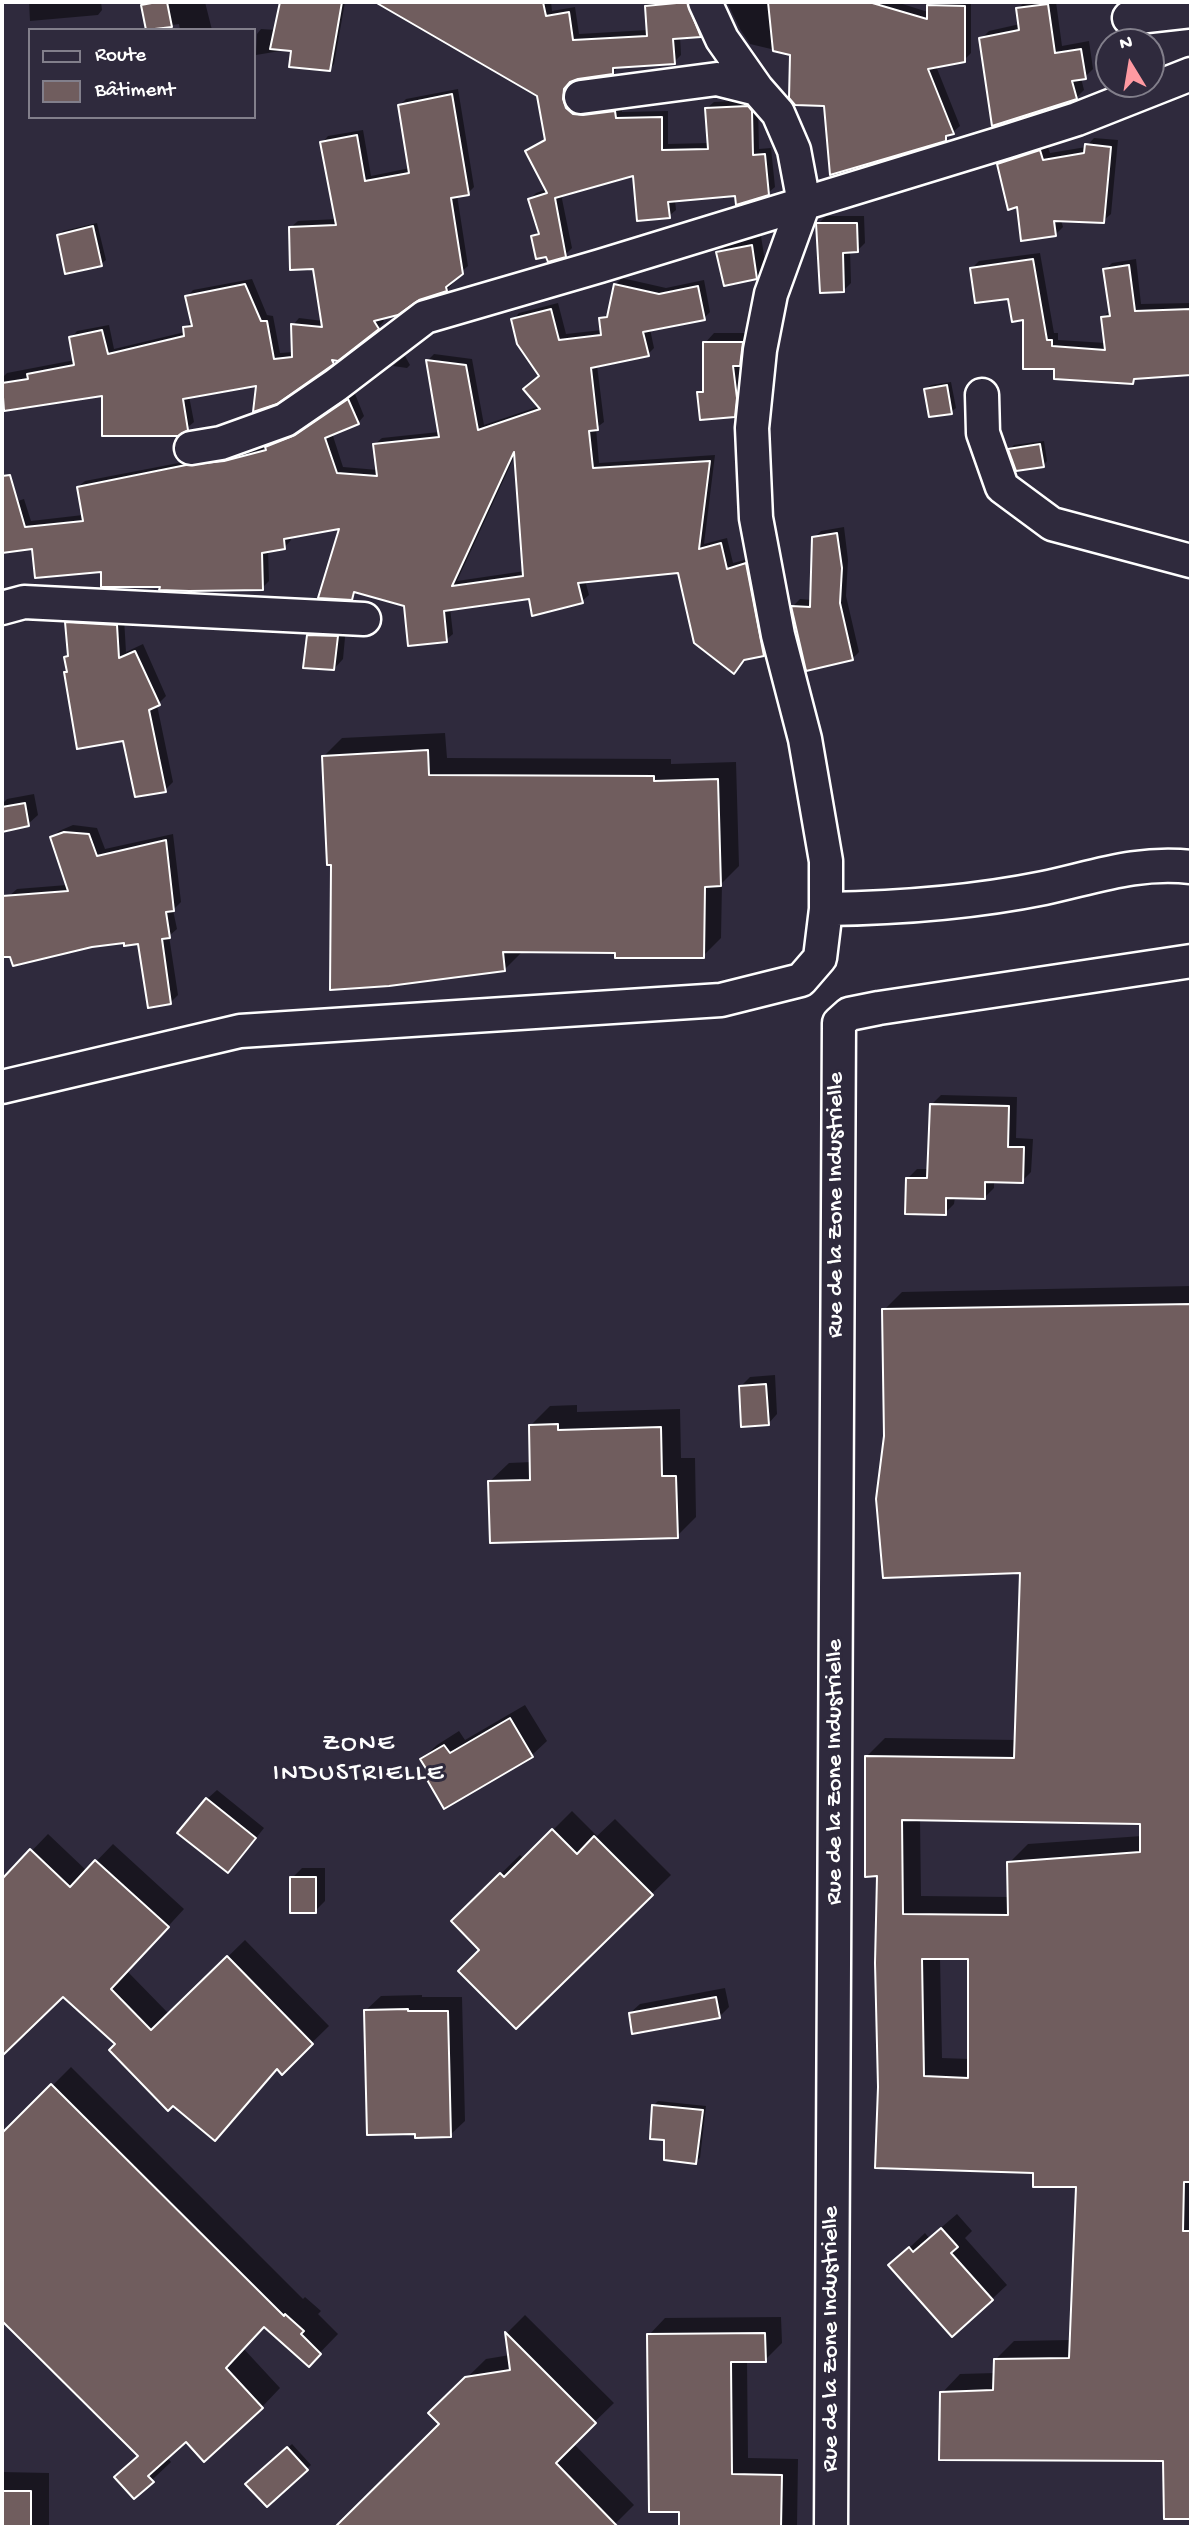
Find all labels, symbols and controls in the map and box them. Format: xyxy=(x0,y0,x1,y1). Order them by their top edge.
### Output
legend xyxy=(28,28,256,119)
north arrow xyxy=(1095,28,1165,98)
text: N xyxy=(1118,31,1135,56)
text: Route xyxy=(95,44,146,69)
text: Bâtiment xyxy=(95,79,175,104)
street label: Rue de la Zone Industrielle xyxy=(823,1072,851,1338)
street label: Rue de la Zone Industrielle xyxy=(822,1639,850,1905)
district label: ZONE INDUSTRIELLE xyxy=(274,1729,444,1790)
street label: Rue de la Zone Industrielle xyxy=(818,2206,846,2472)

